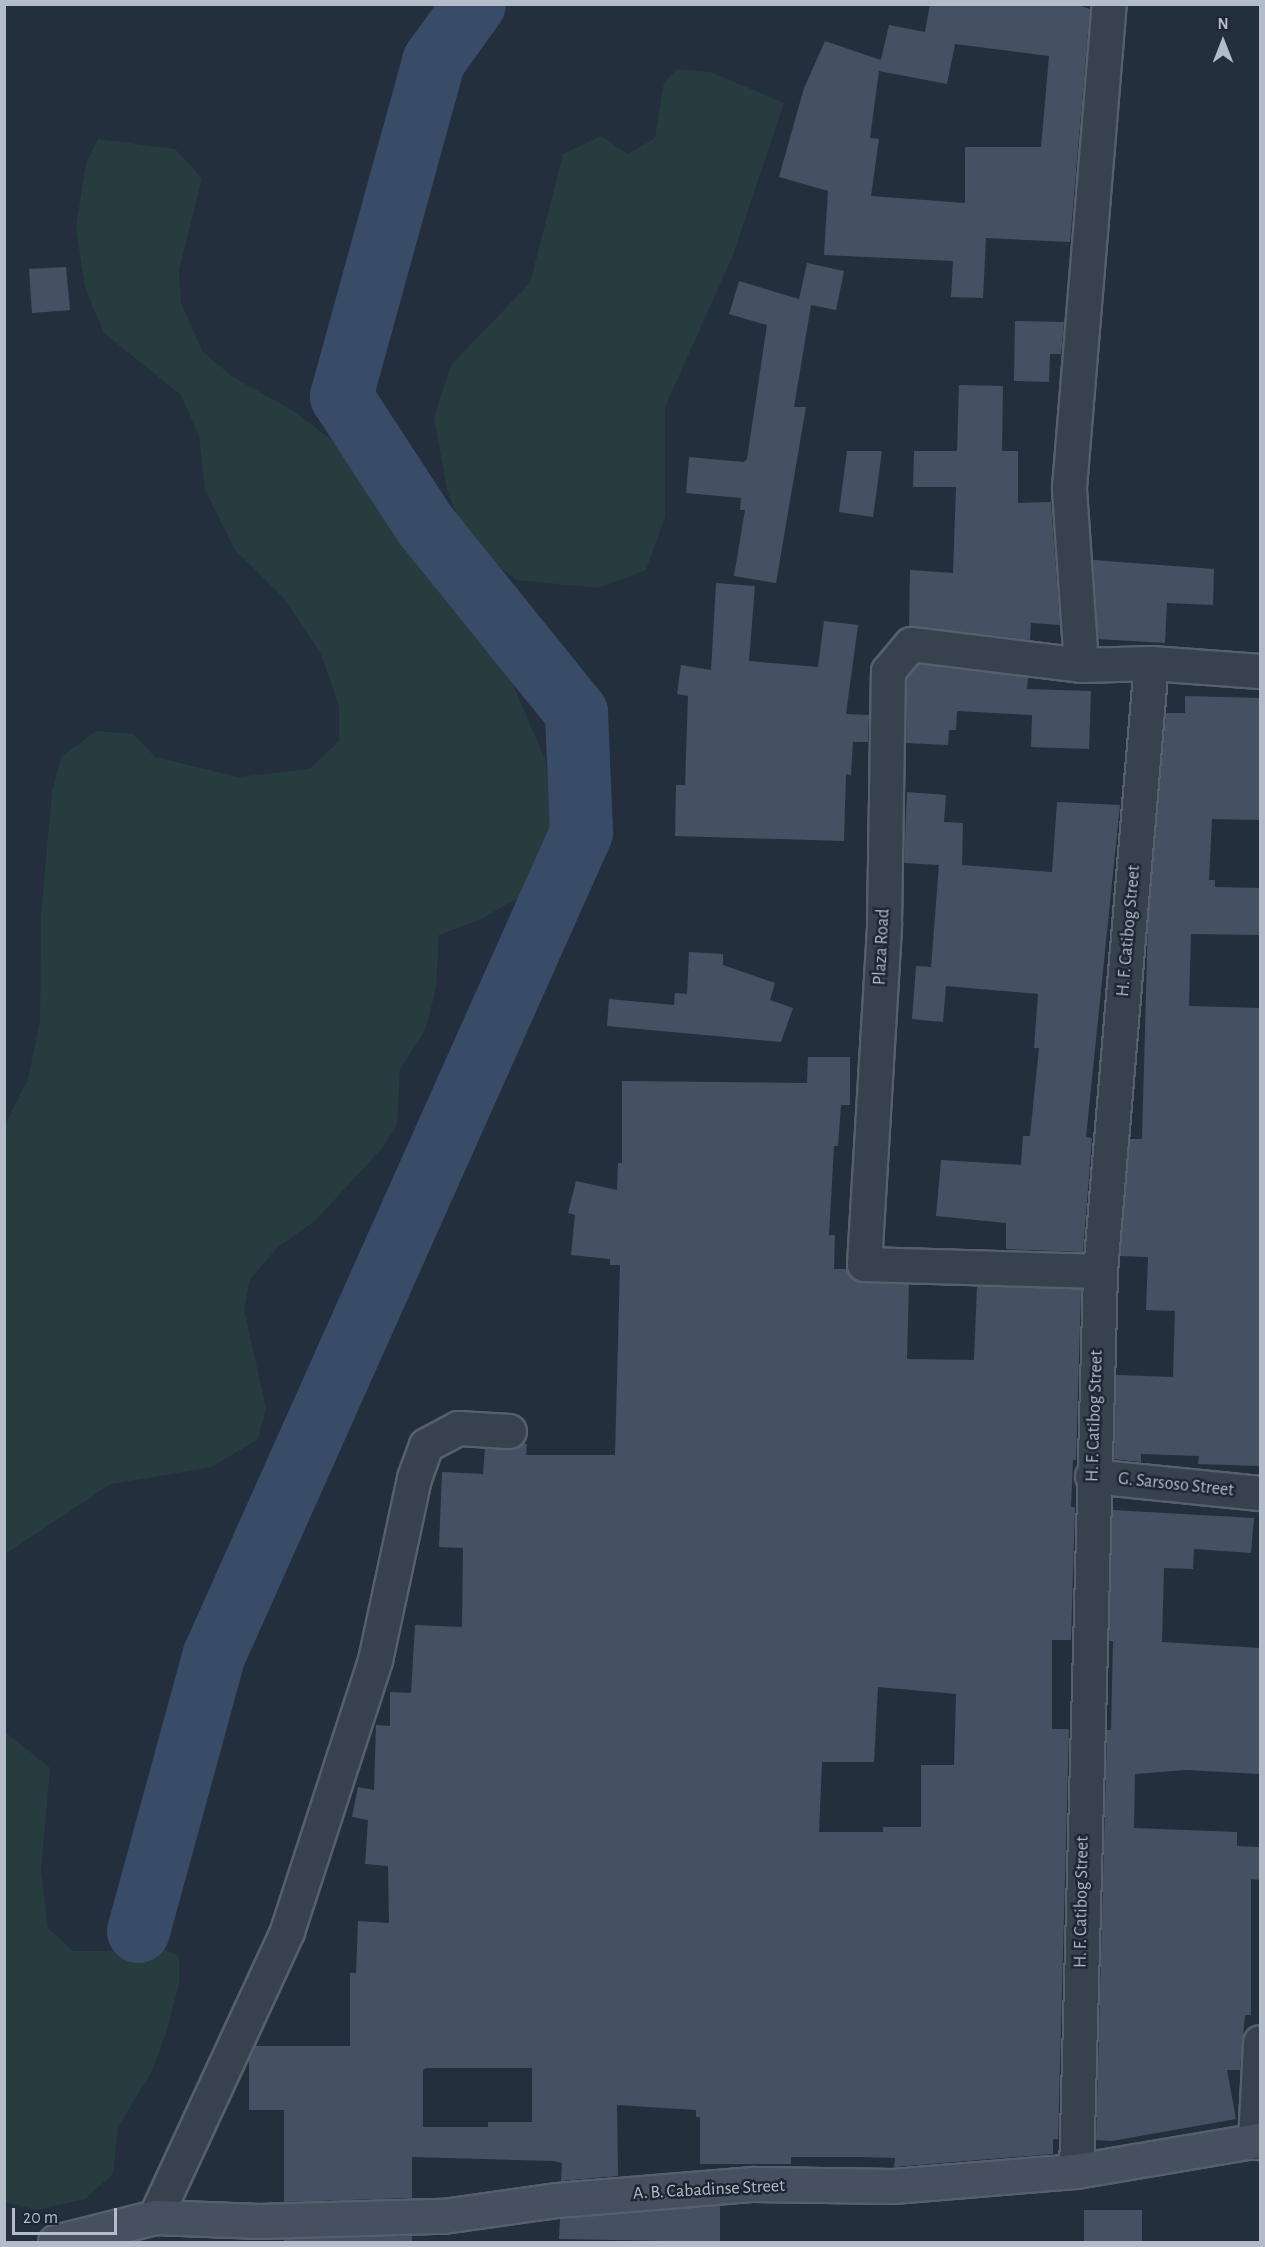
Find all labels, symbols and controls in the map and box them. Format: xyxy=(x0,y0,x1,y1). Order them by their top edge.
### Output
north arrow xyxy=(1193,12,1253,72)
text: N xyxy=(1217,16,1229,32)
street label: H. F. Catibog Street xyxy=(1112,864,1146,998)
street label: Plaza Road xyxy=(869,908,895,986)
street label: H. F. Catibog Street xyxy=(1082,1350,1108,1482)
street label: G. Sarsoso Street xyxy=(1117,1468,1235,1502)
street label: H. F. Catibog Street xyxy=(1070,1836,1094,1968)
street label: A. B. Cabadinse Street xyxy=(633,2175,785,2205)
scale bar xyxy=(15,2196,120,2234)
text: 20 m xyxy=(23,2209,58,2227)

